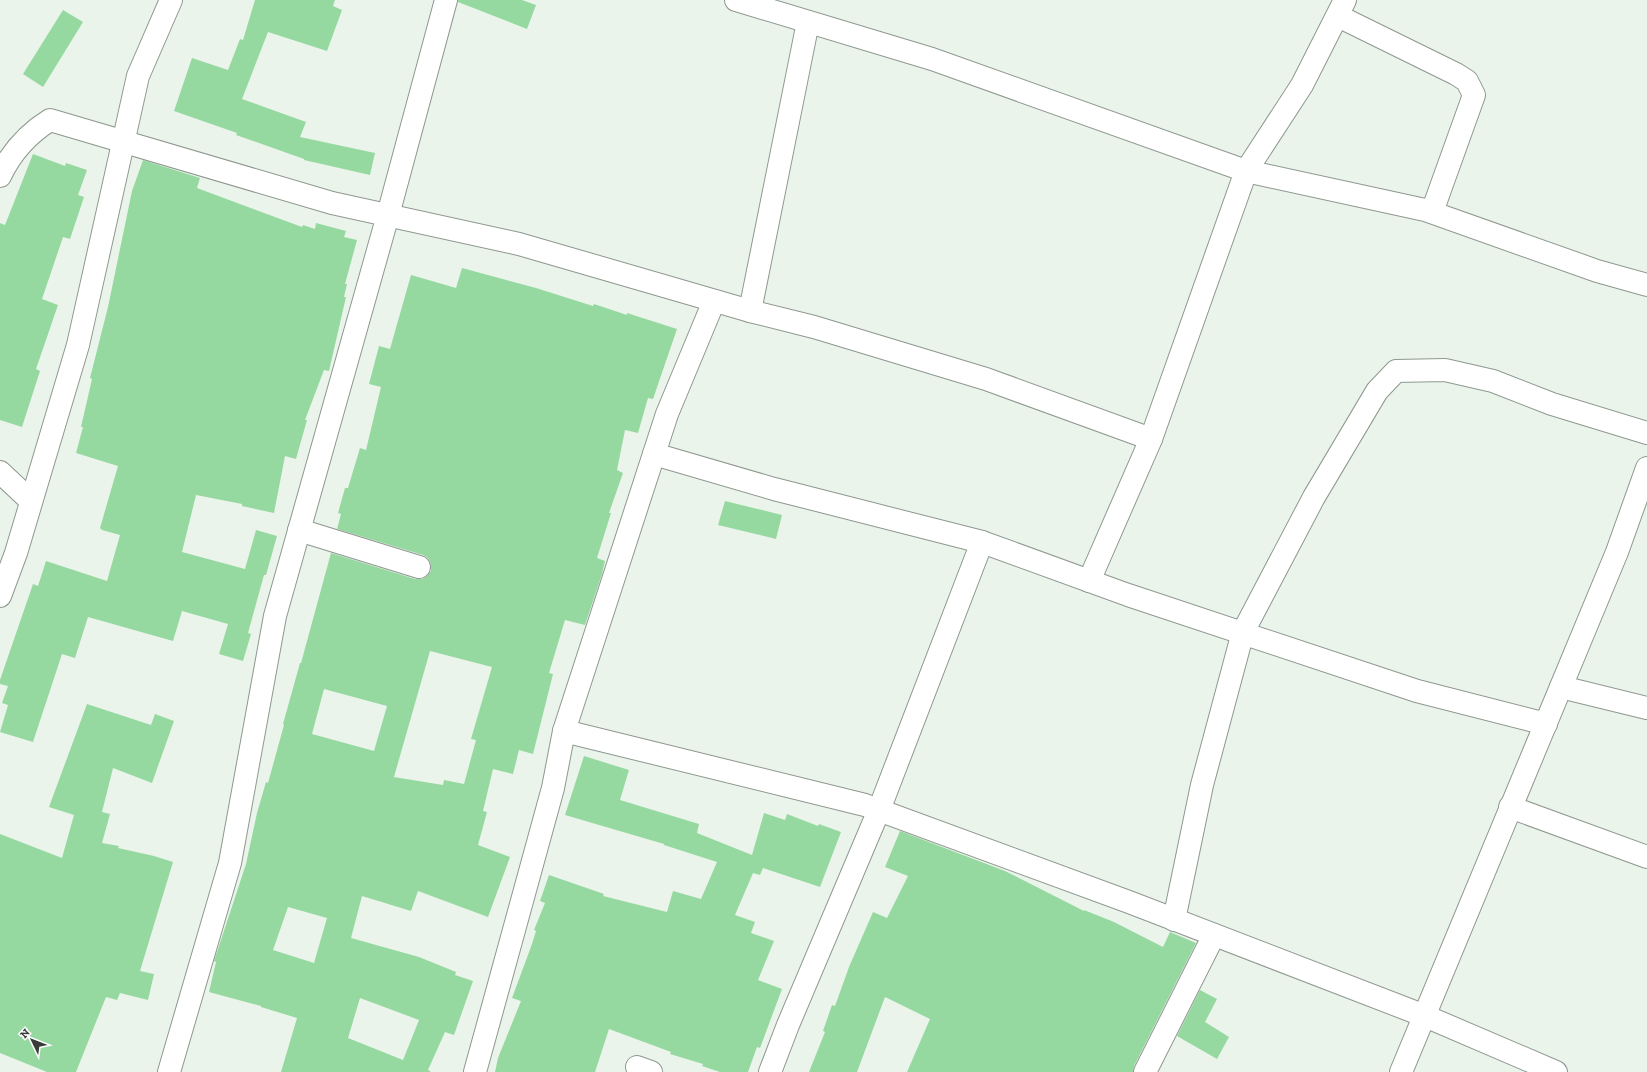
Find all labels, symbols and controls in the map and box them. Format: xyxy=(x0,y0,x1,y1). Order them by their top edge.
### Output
north arrow xyxy=(12,1020,52,1060)
text: N xyxy=(17,1026,33,1041)

